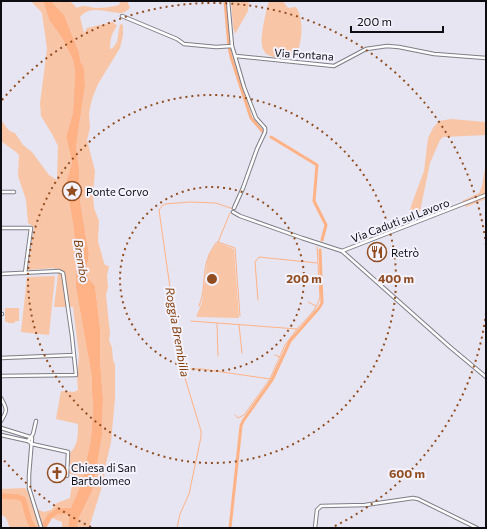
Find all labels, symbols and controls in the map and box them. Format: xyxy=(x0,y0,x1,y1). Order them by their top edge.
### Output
scale bar xyxy=(351,8,443,34)
text: 200 m xyxy=(357,14,392,28)
street label: Via Fontana xyxy=(274,45,334,63)
place icon: Ponte Corvo xyxy=(61,180,83,202)
place label: Ponte Corvo xyxy=(86,185,149,198)
street label: Via Caduti sul Lavoro xyxy=(349,195,451,245)
water label: Brembo xyxy=(72,238,92,284)
restaurant icon: Retrò xyxy=(366,241,388,263)
place label: Retrò xyxy=(391,246,419,259)
text: 200 m xyxy=(286,271,322,285)
text: 400 m xyxy=(378,271,414,285)
centre of rings xyxy=(205,272,219,286)
water label: Roggia Brembilla xyxy=(163,286,193,378)
place label: Chiesa di San Bartolomeo xyxy=(71,461,136,487)
church icon: Chiesa di San Bartolomeo xyxy=(46,462,68,484)
text: 600 m xyxy=(389,466,425,480)

